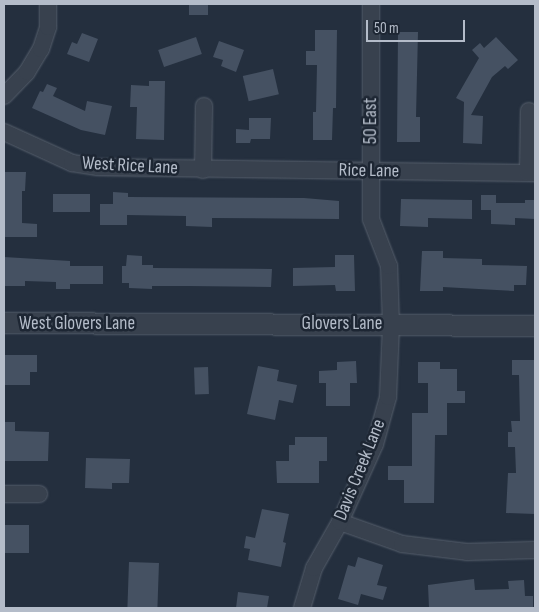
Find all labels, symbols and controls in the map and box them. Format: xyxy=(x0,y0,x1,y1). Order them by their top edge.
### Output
scale bar xyxy=(369,10,468,42)
text: 50 m xyxy=(374,19,399,38)
street label: 50 East xyxy=(360,98,382,144)
street label: West Rice Lane xyxy=(82,152,178,180)
street label: Rice Lane xyxy=(339,159,399,183)
street label: West Glovers Lane xyxy=(19,313,135,335)
street label: Glovers Lane xyxy=(302,313,382,335)
street label: Davis Creek Lane xyxy=(329,416,391,524)

